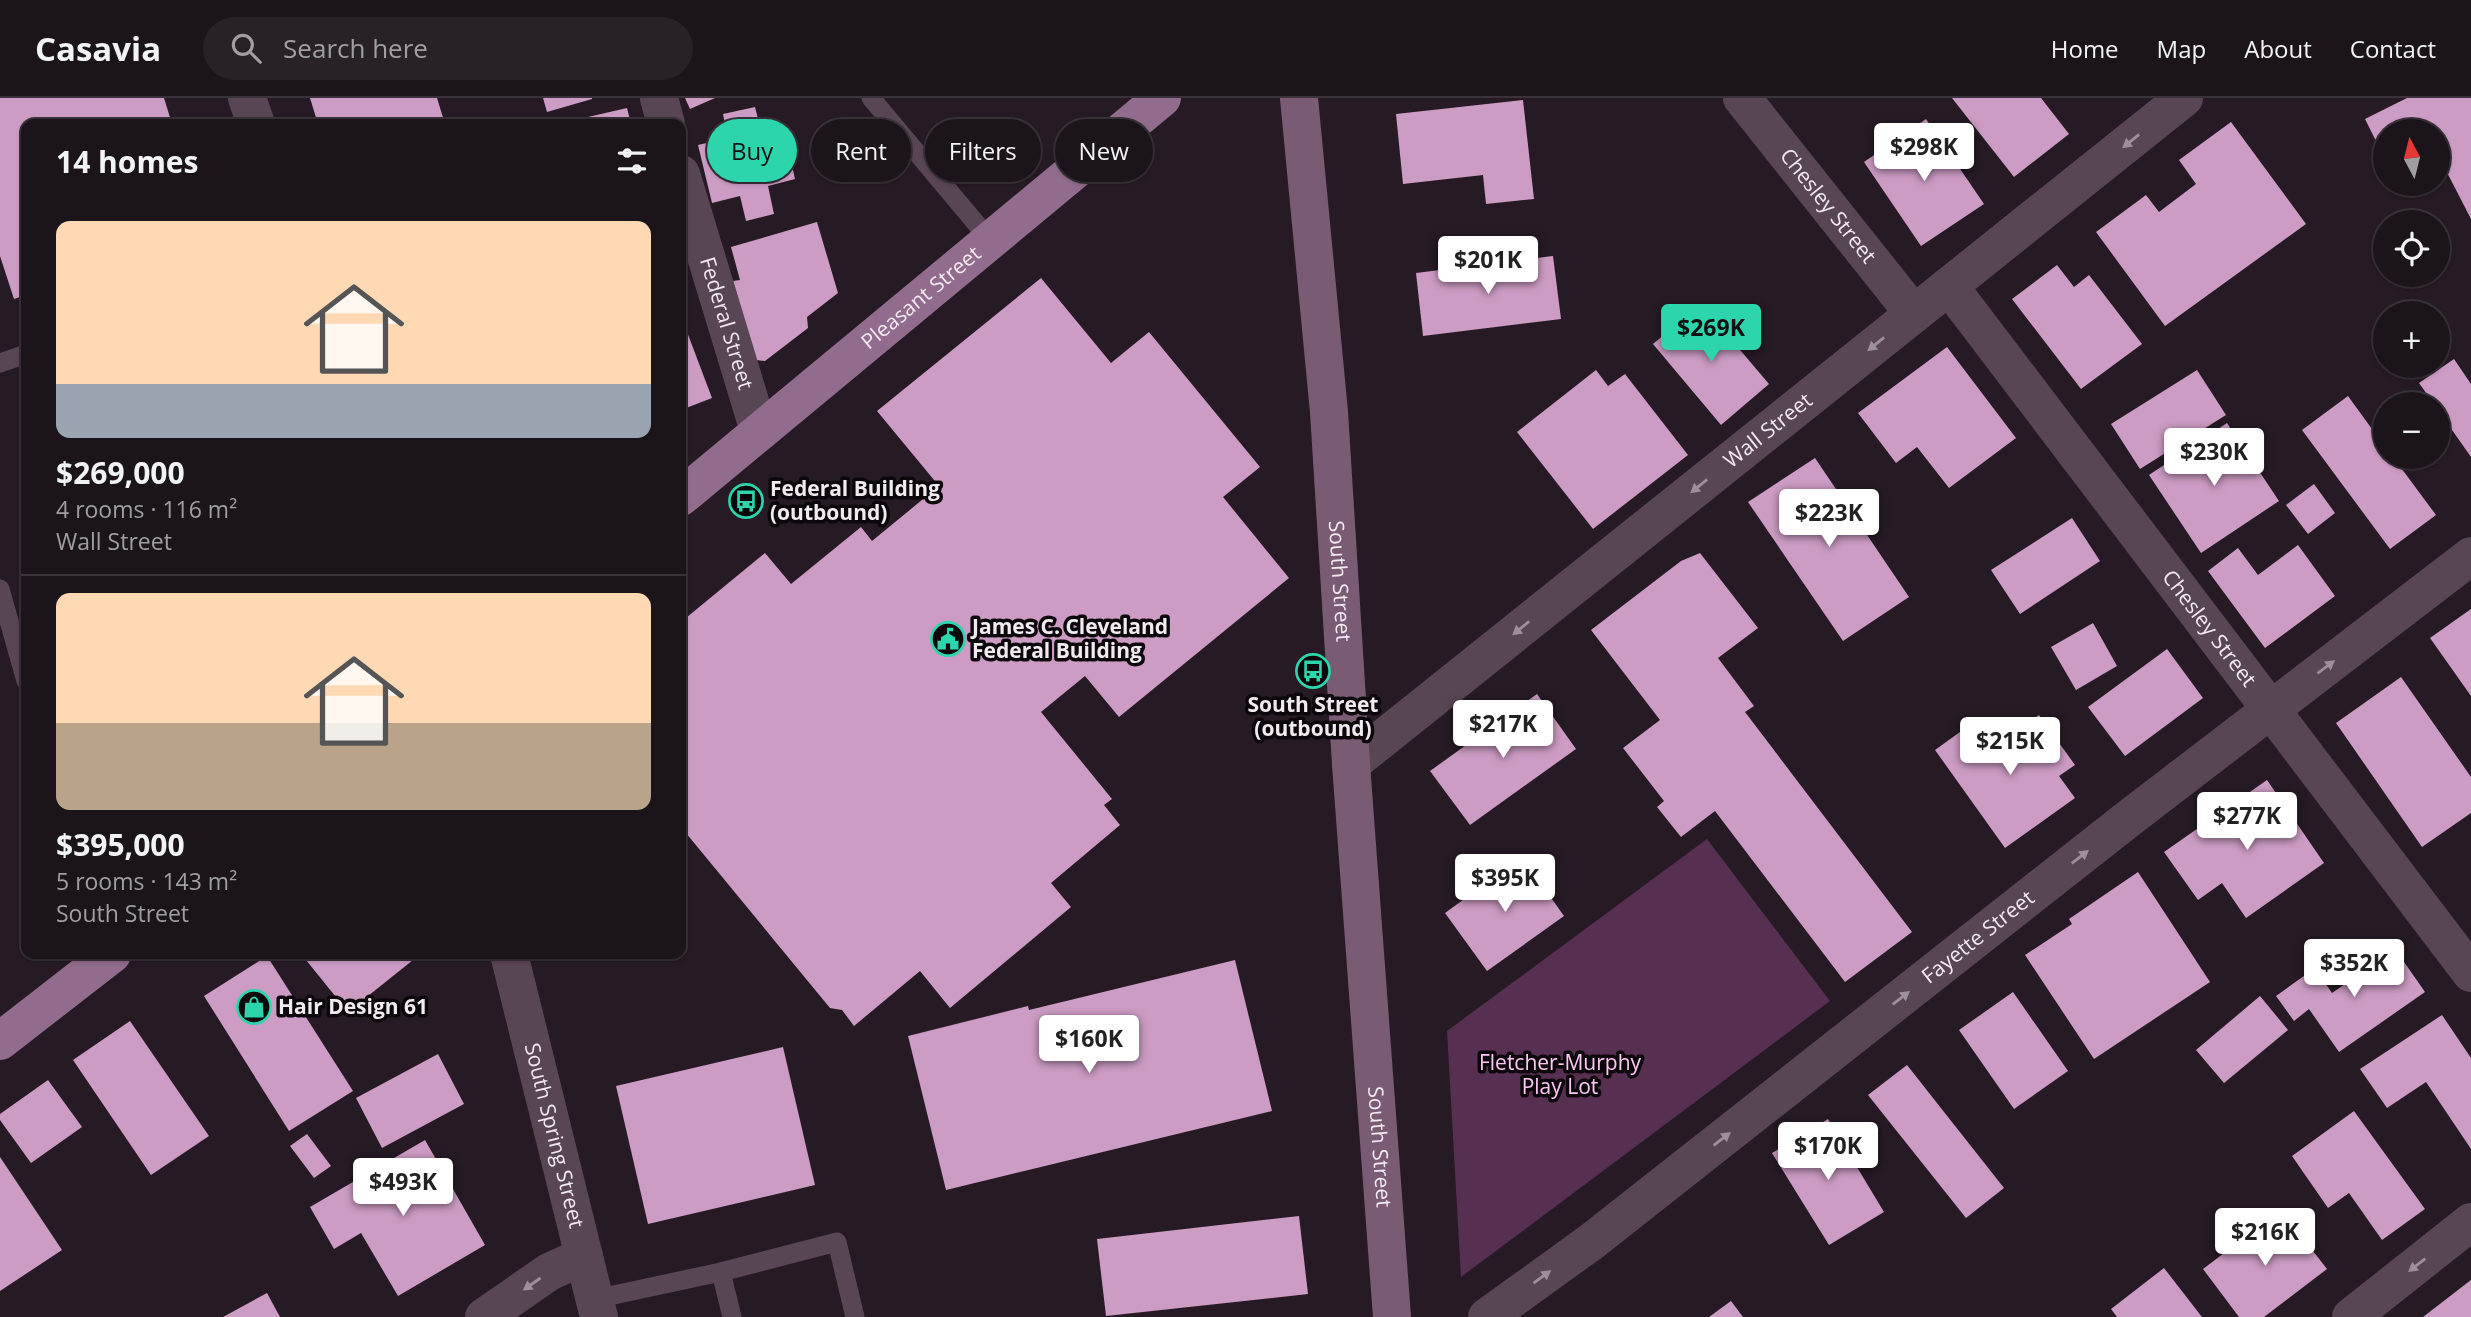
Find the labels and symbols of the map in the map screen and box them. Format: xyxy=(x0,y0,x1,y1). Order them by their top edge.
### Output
north arrow xyxy=(2373,119,2450,196)
pin: $298K xyxy=(1875,123,1973,183)
one-way arrow xyxy=(2122,133,2140,148)
street label: Chesley Street xyxy=(1774,142,1883,269)
pin: $201K xyxy=(1439,236,1537,296)
street label: Pleasant Street xyxy=(855,239,986,355)
street label: Federal Street xyxy=(694,253,761,393)
pin: $269K xyxy=(1662,304,1760,364)
one-way arrow xyxy=(1868,336,1886,351)
street label: Wall Street xyxy=(1717,386,1818,474)
pin: $230K xyxy=(2165,428,2263,488)
place label: Federal Building (outbound) xyxy=(770,474,940,526)
one-way arrow xyxy=(1690,478,1708,493)
bus stop icon: Federal Building (outbound) xyxy=(727,482,765,520)
pin: $223K xyxy=(1780,490,1878,549)
street label: South Street xyxy=(1323,520,1358,643)
street label: Chesley Street xyxy=(2157,564,2263,692)
place label: James C. Cleveland Federal Building xyxy=(970,612,1168,664)
public building icon: James C. Cleveland Federal Building xyxy=(929,620,967,658)
one-way arrow xyxy=(1512,620,1530,635)
bus stop icon: South Street (outbound) xyxy=(1294,652,1332,690)
one-way arrow xyxy=(2316,660,2334,675)
place label: South Street (outbound) xyxy=(1248,690,1378,742)
pin: $217K xyxy=(1454,700,1552,760)
pin: $215K xyxy=(1961,718,2059,777)
pin: $277K xyxy=(2198,792,2296,852)
one-way arrow xyxy=(2071,851,2089,865)
pin: $395K xyxy=(1456,854,1554,914)
street label: Fayette Street xyxy=(1915,883,2039,989)
pin: $352K xyxy=(2305,940,2403,999)
shop icon: Hair Design 61 xyxy=(235,988,273,1026)
one-way arrow xyxy=(1893,991,1910,1006)
place label: Hair Design 61 xyxy=(278,992,428,1020)
pin: $160K xyxy=(1040,1016,1138,1075)
street label: South Spring Street xyxy=(519,1040,591,1231)
park label: Fletcher-Murphy Play Lot xyxy=(1479,1048,1642,1100)
street label: South Street xyxy=(1362,1085,1399,1208)
pin: $170K xyxy=(1779,1122,1877,1182)
one-way arrow xyxy=(1713,1131,1731,1146)
pin: $493K xyxy=(354,1158,452,1218)
pin: $216K xyxy=(2216,1208,2314,1268)
one-way arrow xyxy=(2409,1257,2427,1272)
one-way arrow xyxy=(1533,1270,1551,1284)
one-way arrow xyxy=(522,1277,542,1290)

